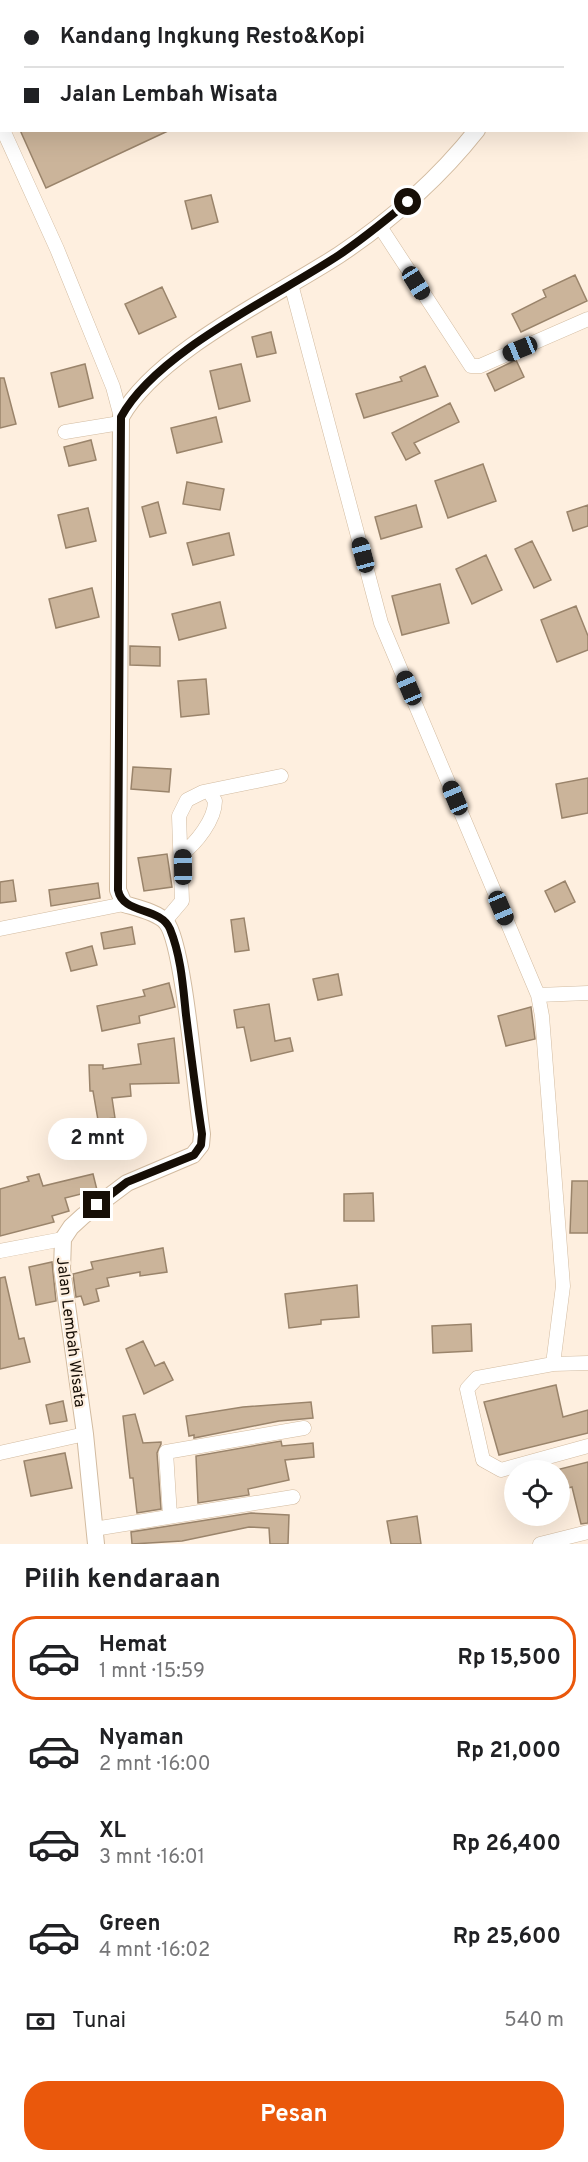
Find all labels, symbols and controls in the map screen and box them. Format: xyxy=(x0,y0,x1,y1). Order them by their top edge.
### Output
text: Kandang Ingkung Resto&Kopi xyxy=(60,24,365,51)
text: Jalan Lembah Wisata xyxy=(60,82,278,109)
route start xyxy=(394,188,421,215)
car xyxy=(399,263,433,303)
car xyxy=(500,334,540,364)
car xyxy=(350,535,376,575)
car xyxy=(394,668,424,708)
car xyxy=(440,778,470,818)
car xyxy=(174,849,192,885)
car xyxy=(486,888,516,928)
callout: 2 mnt xyxy=(48,1118,146,1160)
text: 2 mnt xyxy=(70,1126,125,1152)
route end xyxy=(83,1191,110,1218)
street label: Jalan Lembah Wisata xyxy=(51,1256,89,1409)
map controls xyxy=(504,1460,570,1526)
button: locate xyxy=(504,1460,570,1526)
text: Pilih kendaraan xyxy=(24,1563,221,1597)
icon: car xyxy=(27,1631,81,1685)
text: Hemat xyxy=(99,1632,167,1659)
text: Rp 15,500 xyxy=(457,1645,561,1672)
text: 1 mnt · 15:59 xyxy=(99,1659,205,1685)
icon: car xyxy=(27,1724,81,1778)
text: Nyaman xyxy=(99,1725,184,1752)
text: Rp 21,000 xyxy=(456,1738,561,1765)
text: 2 mnt · 16:00 xyxy=(99,1752,210,1778)
icon: car xyxy=(27,1817,81,1871)
text: XL xyxy=(99,1818,126,1845)
text: Rp 26,400 xyxy=(452,1831,561,1858)
text: 3 mnt · 16:01 xyxy=(99,1845,205,1871)
icon: car xyxy=(27,1910,81,1964)
text: Green xyxy=(99,1911,161,1938)
text: Rp 25,600 xyxy=(453,1924,561,1951)
text: 4 mnt · 16:02 xyxy=(99,1938,210,1964)
icon: cash xyxy=(24,2005,57,2038)
text: Tunai xyxy=(72,2008,126,2035)
text: 540 m xyxy=(504,2008,564,2034)
button: Pesan xyxy=(24,2081,564,2150)

